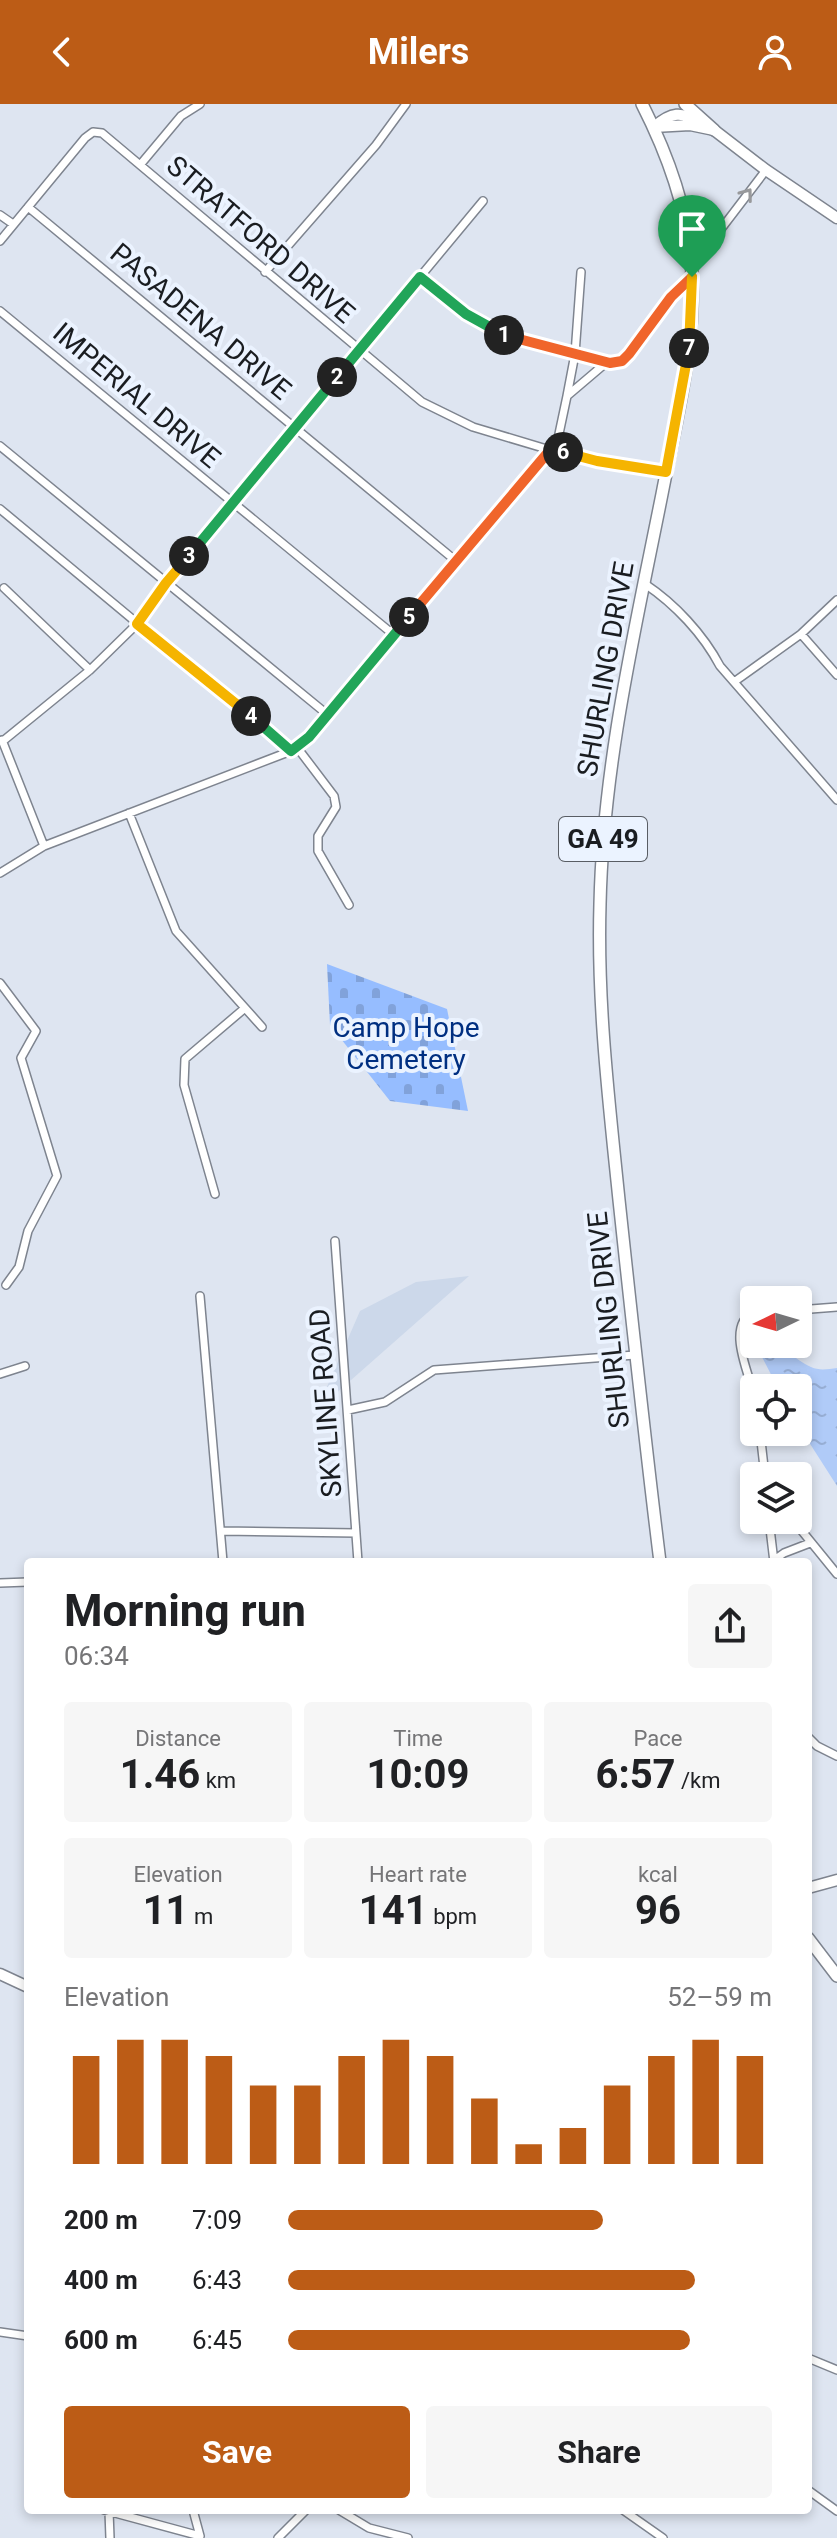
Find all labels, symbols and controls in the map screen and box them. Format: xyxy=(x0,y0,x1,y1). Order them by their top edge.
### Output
icon: back xyxy=(40,30,84,74)
icon: person xyxy=(753,30,797,74)
text: Milers xyxy=(368,31,469,73)
street label: STRATFORD DRIVE xyxy=(160,149,361,330)
one-way arrow xyxy=(738,188,752,202)
pin xyxy=(658,195,726,277)
icon: arrive xyxy=(670,207,714,251)
street label: PASADENA DRIVE xyxy=(104,236,298,407)
pin: 1 xyxy=(484,315,524,355)
street label: IMPERIAL DRIVE xyxy=(46,316,227,475)
text: 1 xyxy=(498,322,510,347)
pin: 7 xyxy=(669,328,709,368)
text: 7 xyxy=(683,335,695,360)
pin: 2 xyxy=(317,357,357,397)
text: 2 xyxy=(331,364,343,389)
pin: 6 xyxy=(543,432,583,472)
text: 6 xyxy=(557,439,569,464)
pin: 3 xyxy=(169,536,209,576)
text: 3 xyxy=(183,543,195,568)
street label: SHURLING DRIVE xyxy=(570,559,641,779)
pin: 5 xyxy=(389,597,429,637)
text: 5 xyxy=(403,604,415,629)
pin: 4 xyxy=(231,696,271,736)
text: 4 xyxy=(245,703,257,728)
road number: GA 49 xyxy=(559,817,647,861)
park label: Camp Hope Cemetery xyxy=(332,1011,480,1076)
street label: SHURLING DRIVE xyxy=(581,1210,636,1430)
north arrow xyxy=(740,1286,812,1358)
map controls xyxy=(740,1286,812,1534)
street label: SKYLINE ROAD xyxy=(302,1307,349,1499)
button: locate xyxy=(740,1374,812,1446)
button: layers xyxy=(740,1462,812,1534)
button: share xyxy=(688,1584,772,1668)
text: Morning run xyxy=(64,1585,306,1637)
text: 06:34 xyxy=(64,1641,129,1671)
text: Distance xyxy=(135,1726,221,1751)
text: Time xyxy=(393,1726,443,1751)
text: Pace xyxy=(634,1726,682,1751)
text: 1.46 xyxy=(120,1751,200,1798)
text: 10:09 xyxy=(366,1751,470,1798)
text: 6:57 xyxy=(595,1751,676,1798)
text: km xyxy=(200,1768,236,1793)
text: /km xyxy=(676,1768,721,1793)
text: Elevation xyxy=(133,1862,223,1887)
text: Heart rate xyxy=(369,1862,467,1887)
text: kcal xyxy=(638,1862,678,1887)
text: 11 xyxy=(143,1887,189,1934)
text: 141 xyxy=(359,1887,428,1934)
text: 96 xyxy=(635,1887,681,1934)
text: m xyxy=(189,1904,213,1929)
text: bpm xyxy=(428,1904,477,1929)
text: Elevation xyxy=(64,1982,169,2012)
text: 52–59 m xyxy=(667,1982,772,2012)
text: 200 m xyxy=(64,2205,138,2235)
text: 7:09 xyxy=(192,2205,242,2235)
text: 400 m xyxy=(64,2265,138,2295)
text: 6:43 xyxy=(192,2265,242,2295)
text: 600 m xyxy=(64,2325,138,2355)
text: 6:45 xyxy=(192,2325,242,2355)
button: Save xyxy=(64,2406,410,2498)
button: Share xyxy=(426,2406,772,2498)

